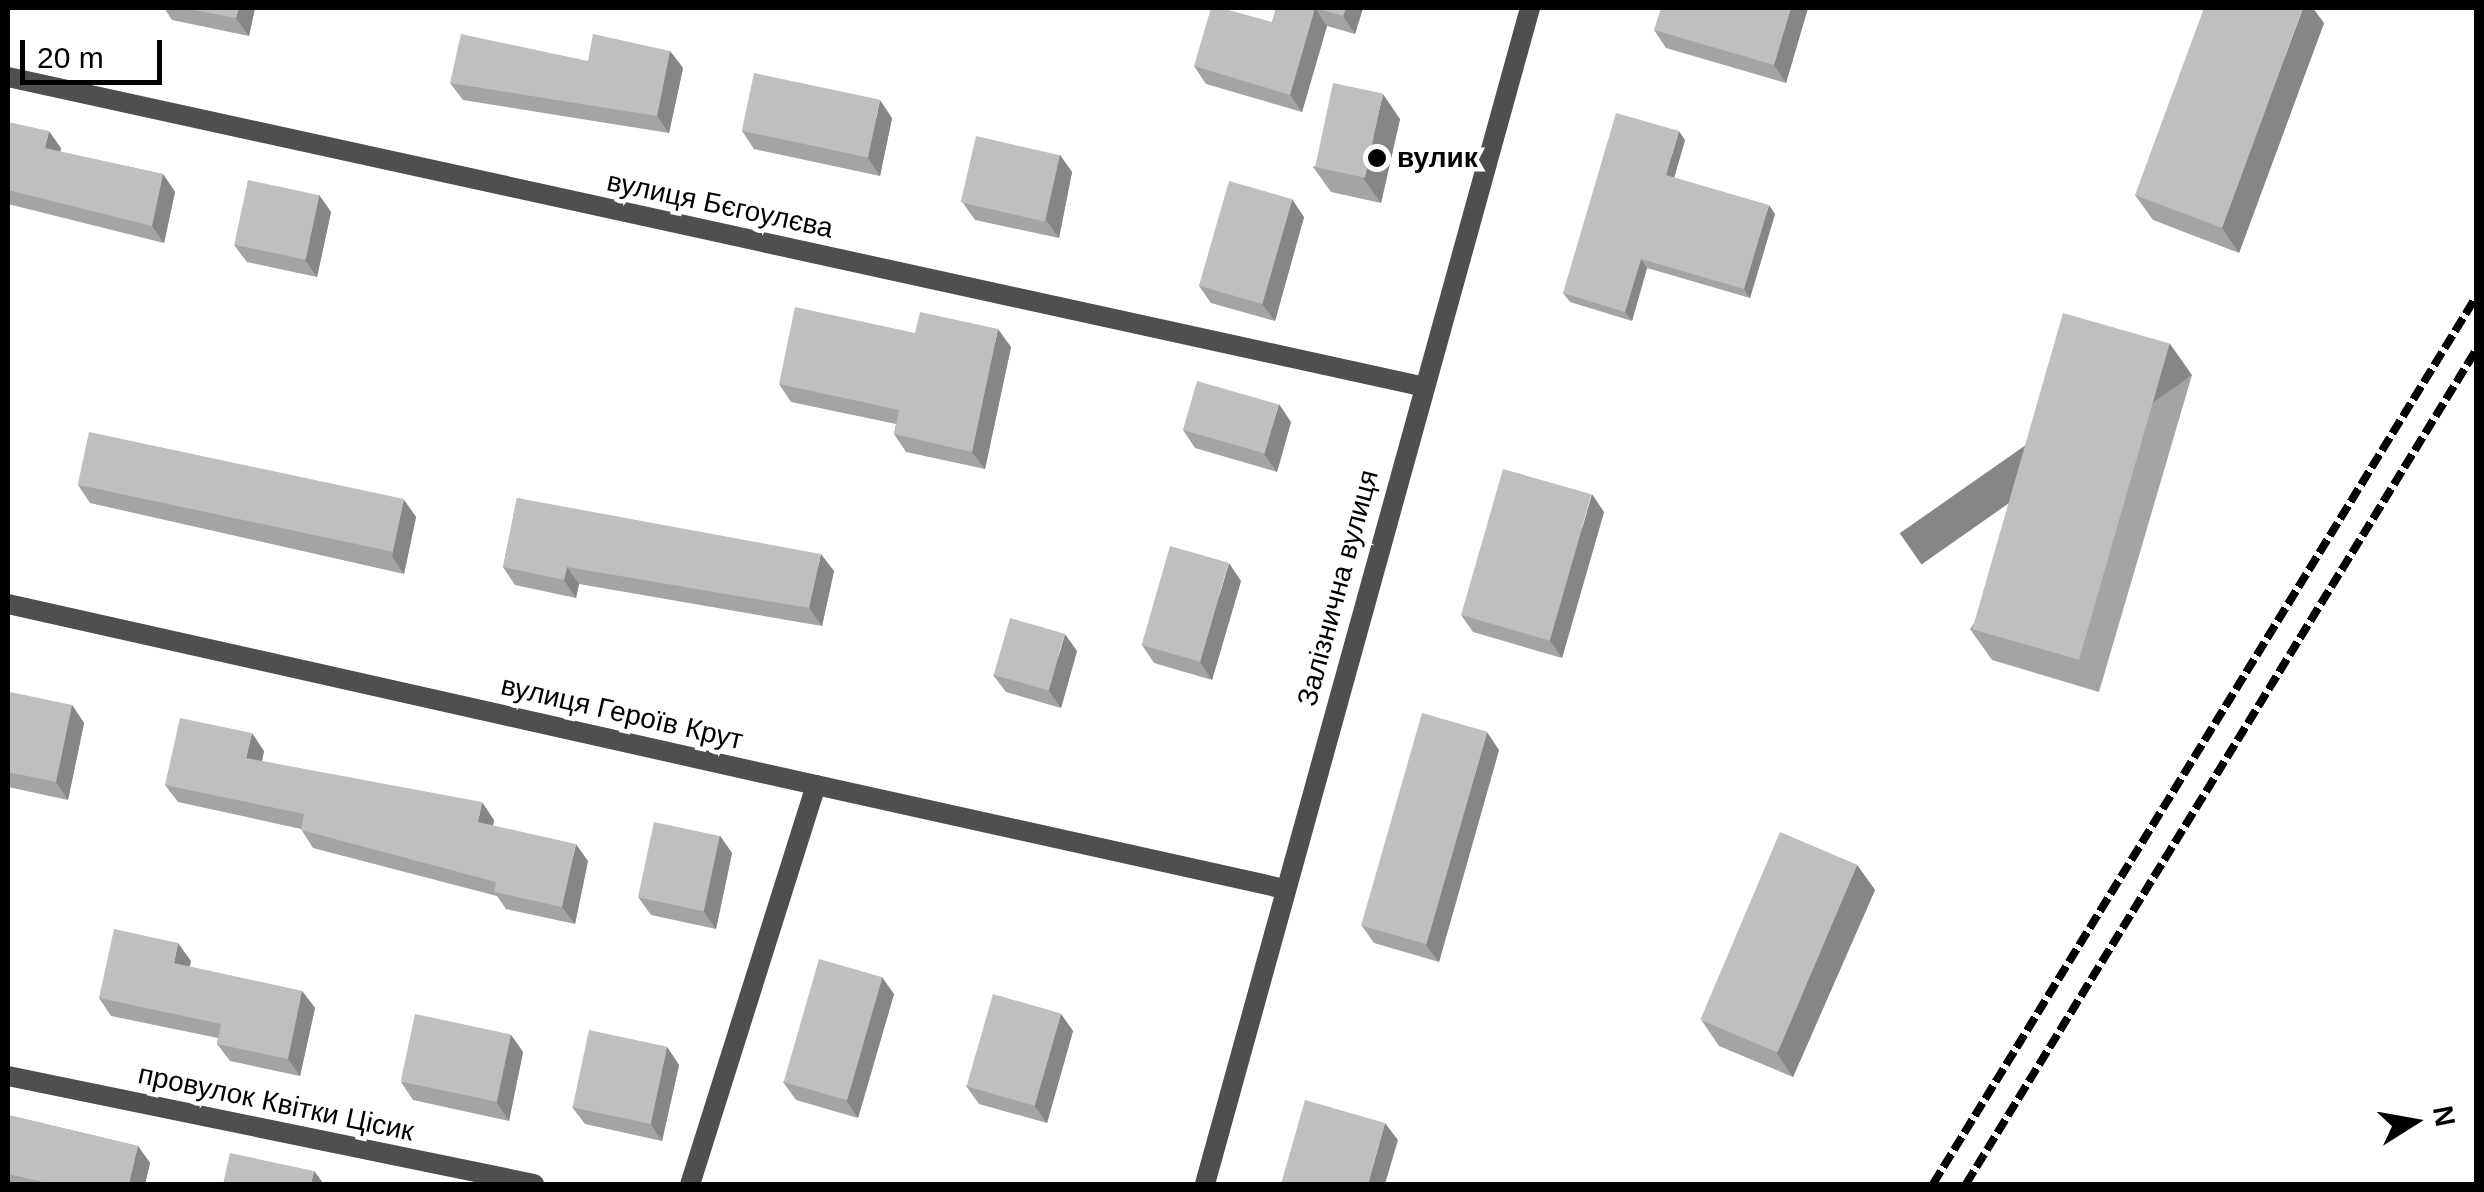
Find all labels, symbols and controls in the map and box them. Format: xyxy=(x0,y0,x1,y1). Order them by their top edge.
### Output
scale bar xyxy=(25,20,168,82)
text: 20 m xyxy=(37,41,104,74)
place label: вулик xyxy=(1397,141,1478,175)
marker: вулик xyxy=(1366,147,1388,169)
street label: вулиця Бєгоулєва xyxy=(604,165,836,245)
street label: Залізнична вулиця xyxy=(1290,466,1386,710)
street label: вулиця Героїв Крут xyxy=(498,669,746,757)
street label: провулок Квітки Цісик xyxy=(135,1057,417,1149)
north arrow xyxy=(2364,1072,2464,1172)
text: N xyxy=(2427,1103,2461,1129)

